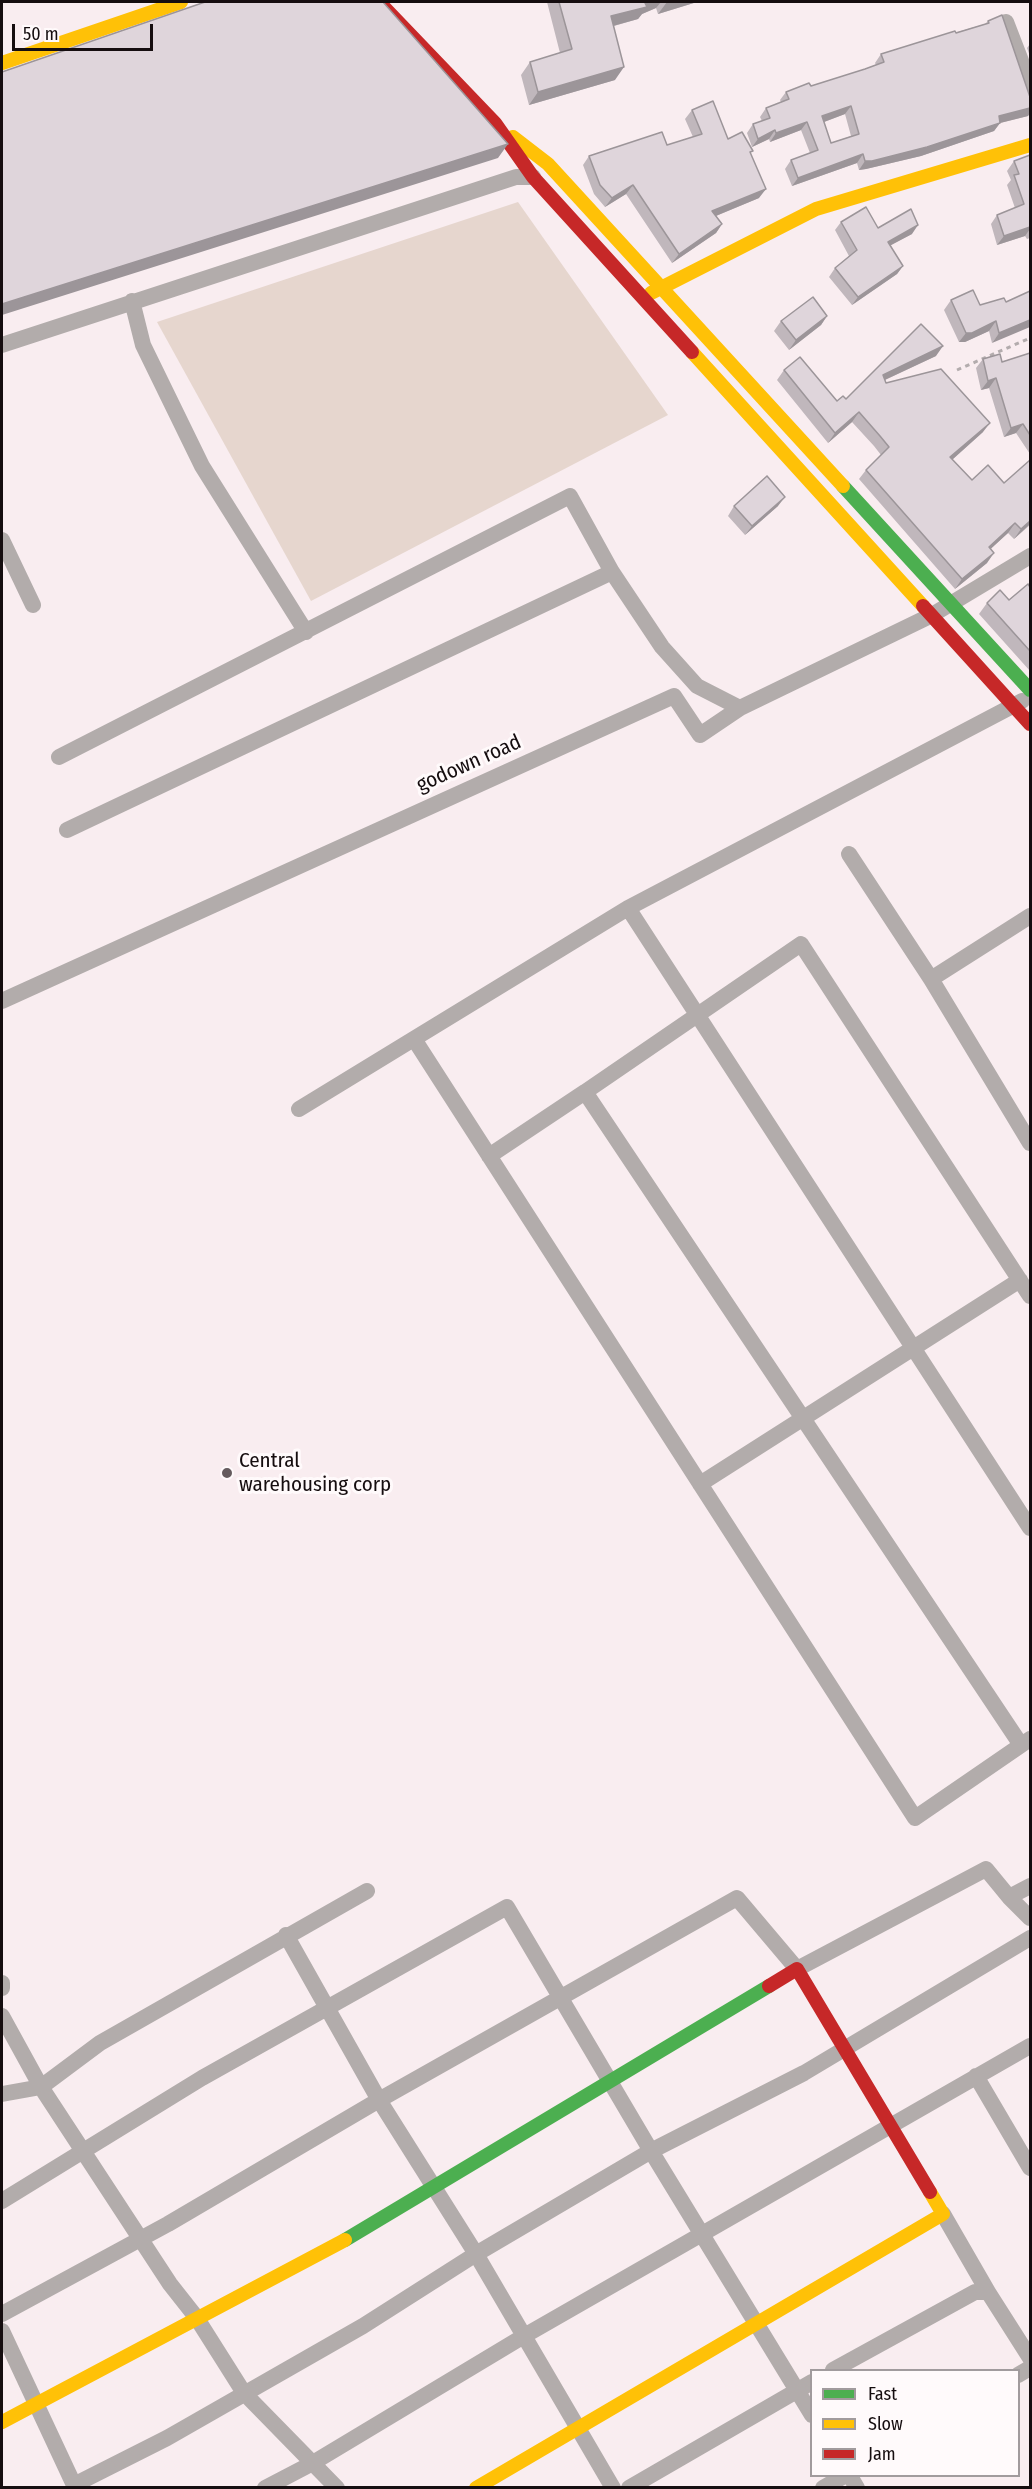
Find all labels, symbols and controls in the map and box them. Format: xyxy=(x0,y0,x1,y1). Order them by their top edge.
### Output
scale bar xyxy=(15,12,156,50)
text: 50 m xyxy=(23,23,59,45)
street label: godown road xyxy=(413,730,525,798)
place label: Central warehousing corp xyxy=(239,1448,391,1498)
marker: Central warehousing corp xyxy=(220,1466,234,1480)
legend xyxy=(810,2369,1020,2477)
text: Fast xyxy=(868,2383,897,2405)
text: Slow xyxy=(868,2413,903,2435)
text: Jam xyxy=(868,2443,896,2465)

